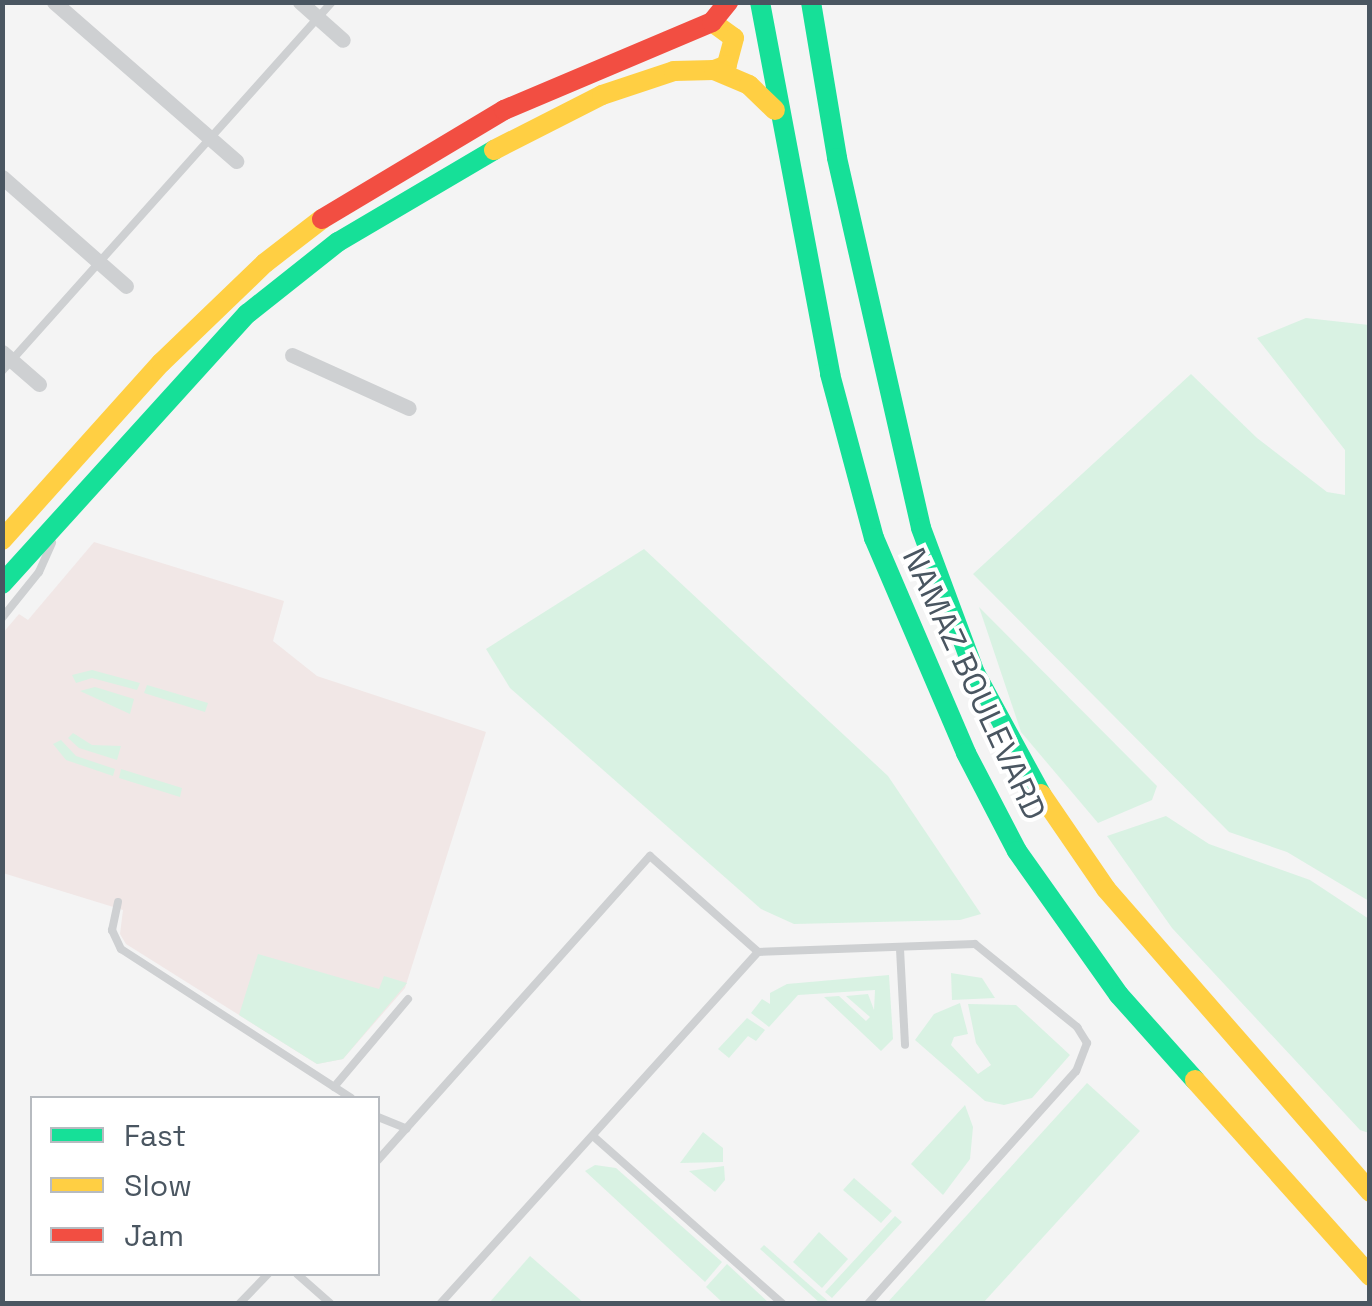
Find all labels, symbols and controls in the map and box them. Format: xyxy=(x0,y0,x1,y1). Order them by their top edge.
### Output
street label: NAMAZ BOULEVARD xyxy=(894,542,1054,826)
legend xyxy=(30,1096,380,1276)
text: Fast xyxy=(124,1116,186,1155)
text: Slow xyxy=(124,1166,192,1205)
text: Jam xyxy=(124,1216,184,1255)

